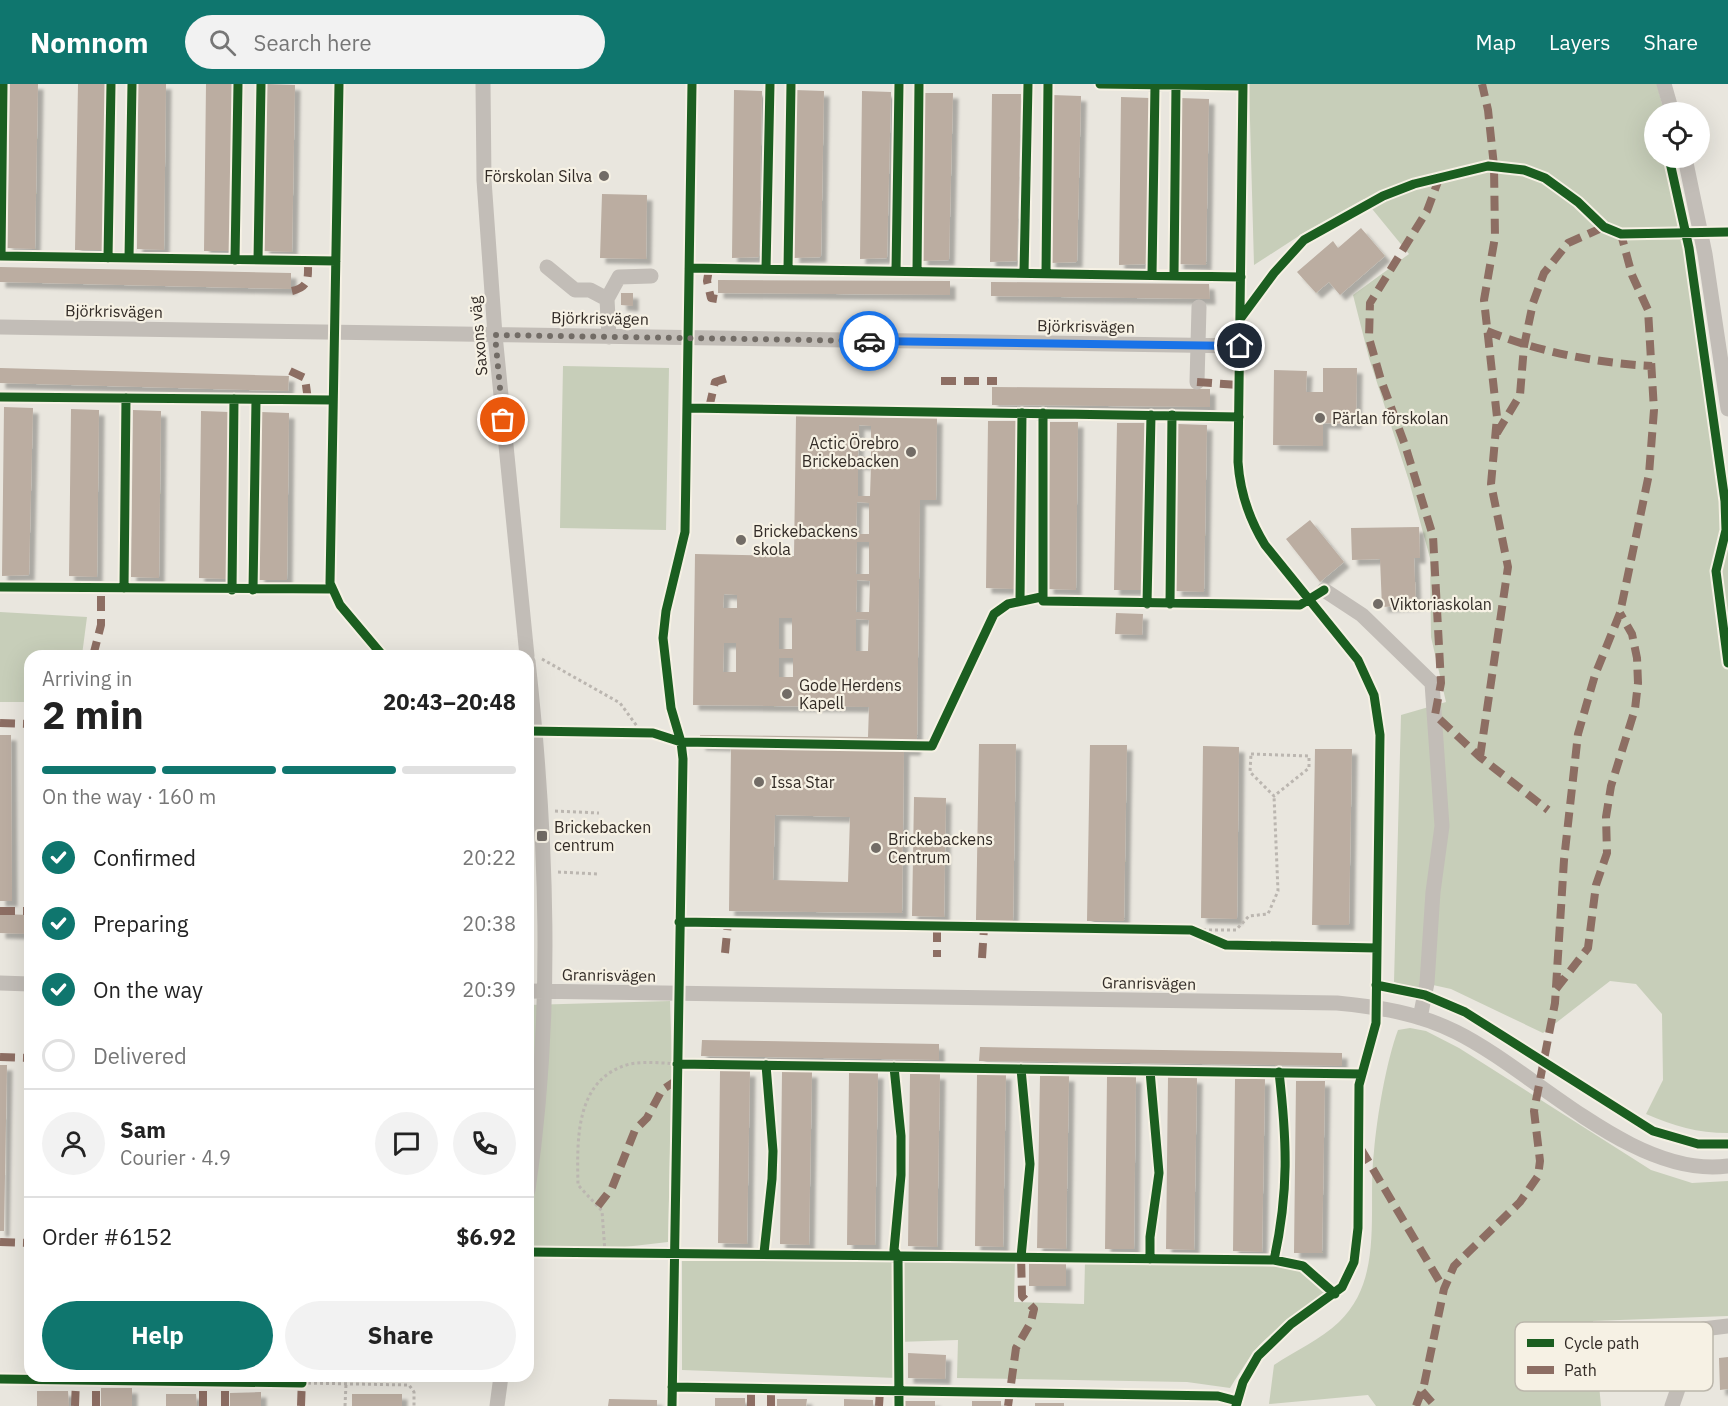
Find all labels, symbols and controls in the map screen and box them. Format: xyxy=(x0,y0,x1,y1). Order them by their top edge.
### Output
search box xyxy=(185,15,605,69)
text: Nomnom xyxy=(30,24,149,61)
icon: search xyxy=(206,26,239,59)
text: Search here xyxy=(254,28,372,57)
text: Map xyxy=(1476,28,1516,56)
text: Layers xyxy=(1549,28,1611,56)
text: Share xyxy=(1644,28,1698,56)
map controls xyxy=(1644,102,1710,168)
button: locate xyxy=(1644,102,1710,168)
place label: Förskolan Silva xyxy=(484,166,592,186)
marker: Förskolan Silva xyxy=(597,169,611,183)
street label: Saxons väg xyxy=(465,295,491,377)
street label: Björkrisvägen xyxy=(65,300,163,322)
street label: Björkrisvägen xyxy=(551,307,649,329)
courier xyxy=(839,311,899,371)
street label: Björkrisvägen xyxy=(1037,315,1135,337)
pin xyxy=(1214,320,1265,371)
icon: car xyxy=(853,325,886,358)
icon: home xyxy=(1223,329,1256,362)
pin xyxy=(477,394,528,445)
icon: bag xyxy=(486,403,519,436)
place label: Pärlan förskolan xyxy=(1332,408,1449,428)
marker: Pärlan förskolan xyxy=(1313,411,1327,425)
place label: Actic Örebro Brickebacken xyxy=(802,433,899,471)
marker: Actic Örebro Brickebacken xyxy=(904,445,918,459)
place label: Brickebackens skola xyxy=(753,521,858,559)
marker: Brickebackens skola xyxy=(734,533,748,547)
place label: Viktoriaskolan xyxy=(1390,594,1492,614)
marker: Viktoriaskolan xyxy=(1371,597,1385,611)
text: Arriving in xyxy=(42,665,132,692)
place label: Gode Herdens Kapell xyxy=(799,675,902,713)
text: 20:43–20:48 xyxy=(383,687,516,716)
marker: Gode Herdens Kapell xyxy=(780,687,794,701)
text: 2 min xyxy=(42,689,144,740)
place label: Issa Star xyxy=(771,772,835,792)
marker: Issa Star xyxy=(752,775,766,789)
text: On the way · 160 m xyxy=(42,783,216,810)
place label: Brickebacken centrum xyxy=(554,817,651,855)
marker: Brickebacken centrum xyxy=(535,829,549,843)
place label: Brickebackens Centrum xyxy=(888,829,993,867)
icon: check xyxy=(42,841,75,874)
marker: Brickebackens Centrum xyxy=(869,841,883,855)
text: Confirmed xyxy=(93,843,196,872)
text: 20:22 xyxy=(462,844,516,871)
icon: check xyxy=(42,907,75,940)
text: Preparing xyxy=(93,909,188,938)
text: 20:38 xyxy=(462,910,516,937)
street label: Granrisvägen xyxy=(562,964,656,986)
street label: Granrisvägen xyxy=(1102,972,1196,994)
icon: check xyxy=(42,973,75,1006)
text: On the way xyxy=(93,975,203,1004)
text: 20:39 xyxy=(462,976,516,1003)
text: Delivered xyxy=(93,1041,187,1070)
button: person xyxy=(42,1112,105,1175)
button: chat xyxy=(375,1112,438,1175)
button: phone xyxy=(453,1112,516,1175)
text: Sam xyxy=(120,1115,166,1144)
text: Courier · 4.9 xyxy=(120,1144,231,1171)
text: Order #6152 xyxy=(42,1222,172,1251)
text: $6.92 xyxy=(456,1222,516,1251)
button: Help xyxy=(42,1301,273,1370)
button: Share xyxy=(285,1301,516,1370)
legend xyxy=(1515,1322,1713,1391)
text: Cycle path xyxy=(1564,1333,1639,1353)
text: Path xyxy=(1564,1360,1597,1380)

